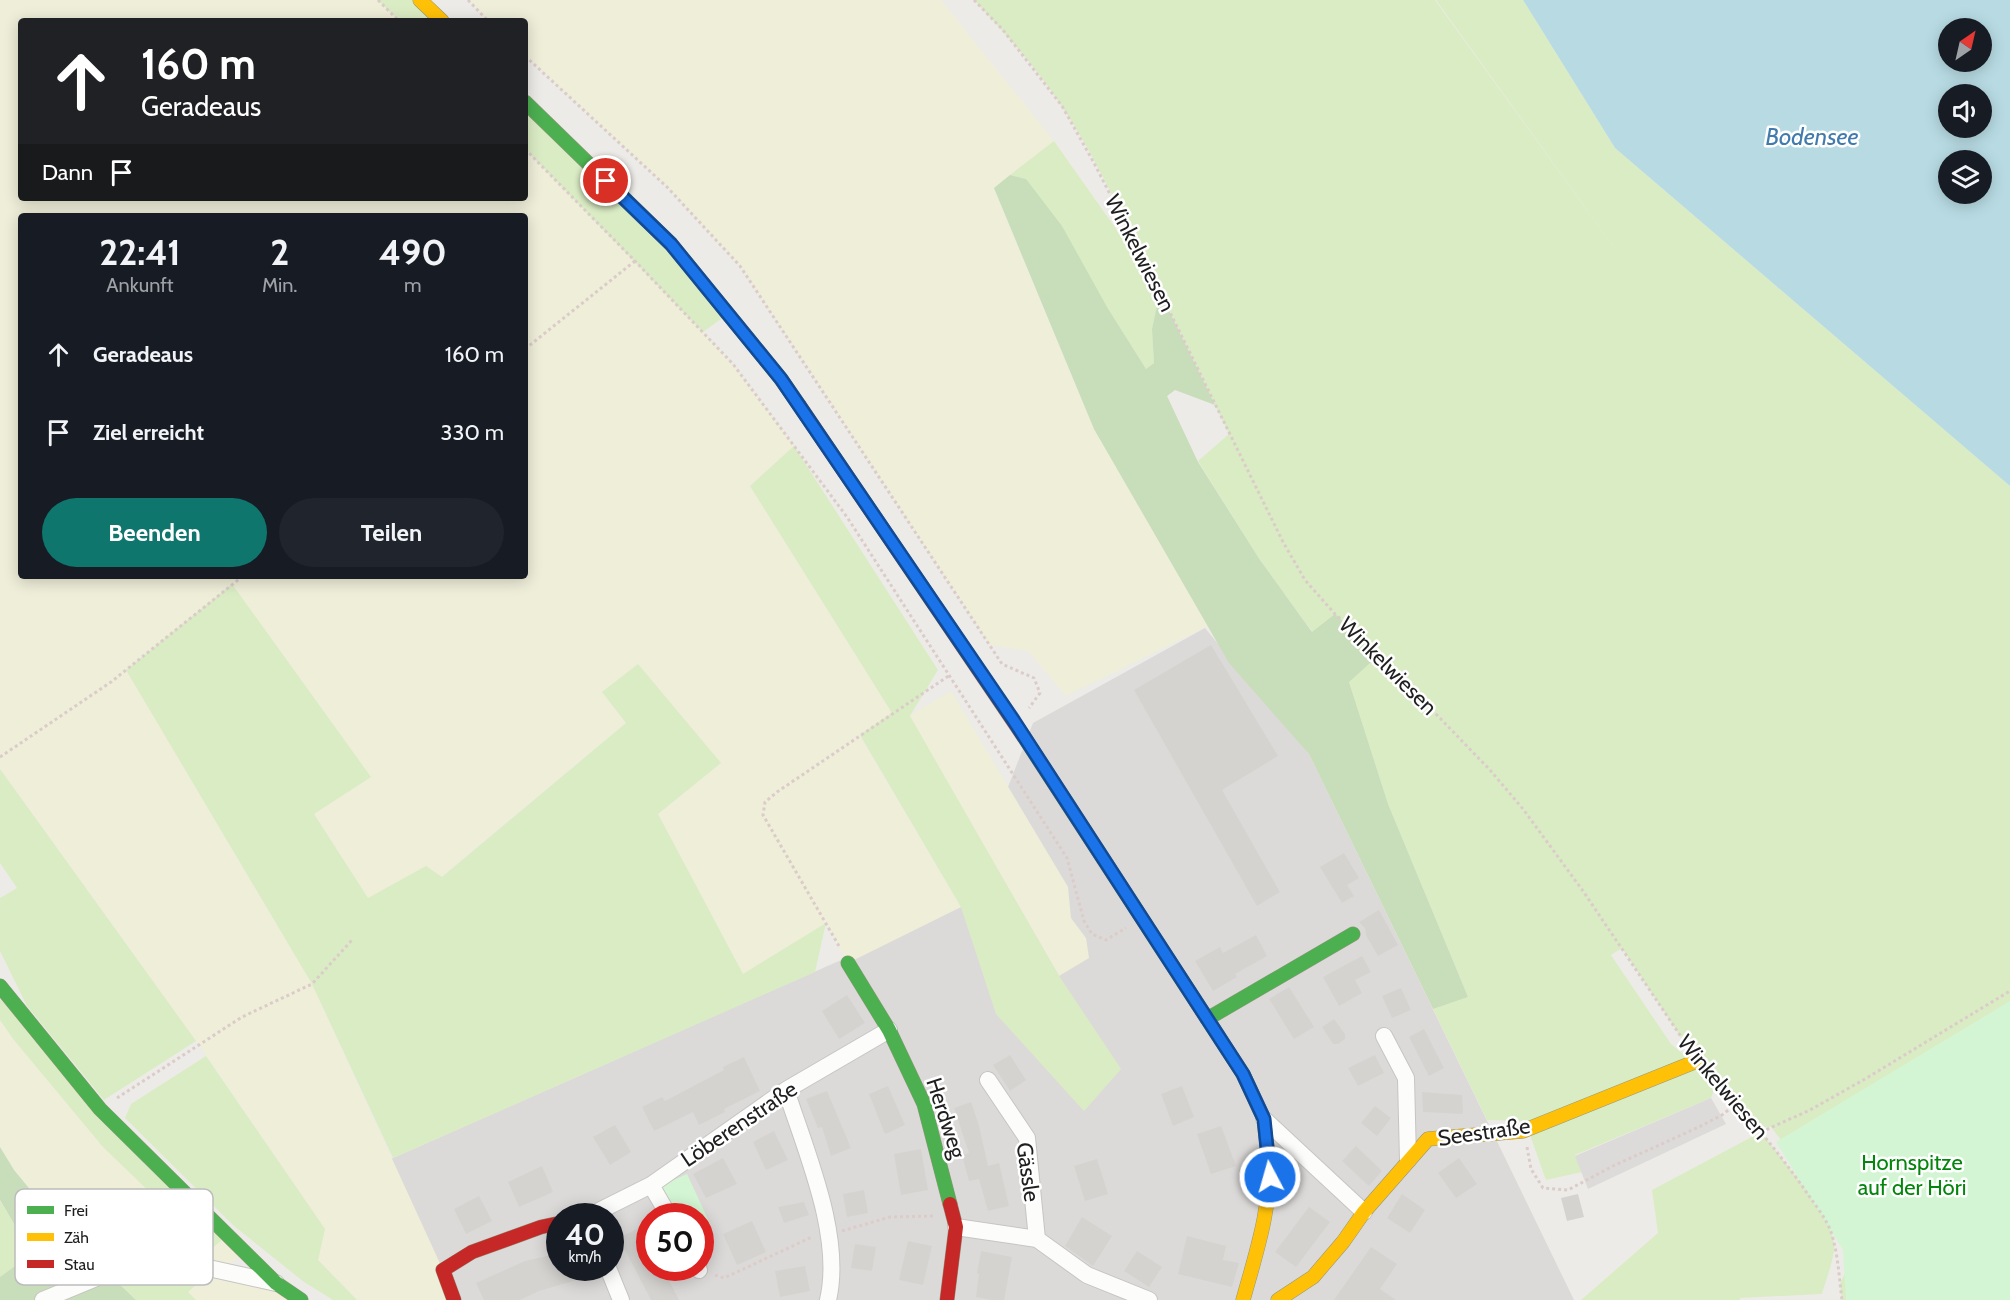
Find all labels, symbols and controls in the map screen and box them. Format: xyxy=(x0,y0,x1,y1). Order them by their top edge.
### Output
north arrow xyxy=(1938,18,1992,72)
map controls xyxy=(1938,18,1992,204)
text: 160 m xyxy=(141,38,256,90)
icon: ahead xyxy=(42,42,120,120)
button: sound xyxy=(1938,84,1992,138)
text: Geradeaus xyxy=(141,90,261,123)
water label: Bodensee xyxy=(1765,122,1859,151)
button: layers xyxy=(1938,150,1992,204)
pin xyxy=(580,155,631,206)
icon: arrive xyxy=(105,156,138,189)
text: Dann xyxy=(42,159,93,186)
icon: arrive xyxy=(589,164,622,197)
street label: Winkelwiesen xyxy=(1099,190,1181,316)
text: 22:41 xyxy=(99,230,181,274)
text: 2 xyxy=(270,230,289,274)
text: 490 xyxy=(379,230,447,274)
text: Ankunft xyxy=(106,273,174,297)
text: Min. xyxy=(262,273,298,297)
text: m xyxy=(404,273,422,297)
icon: ahead xyxy=(42,338,75,371)
text: Geradeaus xyxy=(93,341,193,368)
text: 160 m xyxy=(445,341,504,368)
icon: arrive xyxy=(42,416,75,449)
text: Ziel erreicht xyxy=(93,419,204,446)
text: 330 m xyxy=(441,419,504,446)
button: Beenden xyxy=(42,498,267,567)
button: Teilen xyxy=(279,498,504,567)
street label: Winkelwiesen xyxy=(1333,611,1443,721)
street label: Winkelwiesen xyxy=(1672,1029,1774,1145)
street label: Herdweg xyxy=(920,1074,972,1163)
street label: Löberenstraße xyxy=(676,1075,802,1173)
street label: Seestraße xyxy=(1436,1112,1532,1152)
street label: Gässle xyxy=(1010,1140,1046,1204)
position arrow xyxy=(1238,1145,1302,1209)
park label: Hornspitze auf der Höri xyxy=(1858,1149,1966,1201)
legend xyxy=(15,1189,213,1285)
text: Frei xyxy=(64,1201,88,1220)
speed limit sign: 50 xyxy=(636,1203,714,1281)
text: 40 xyxy=(565,1216,605,1253)
text: Zäh xyxy=(64,1228,89,1247)
text: km/h xyxy=(569,1248,601,1266)
text: Stau xyxy=(64,1255,95,1274)

